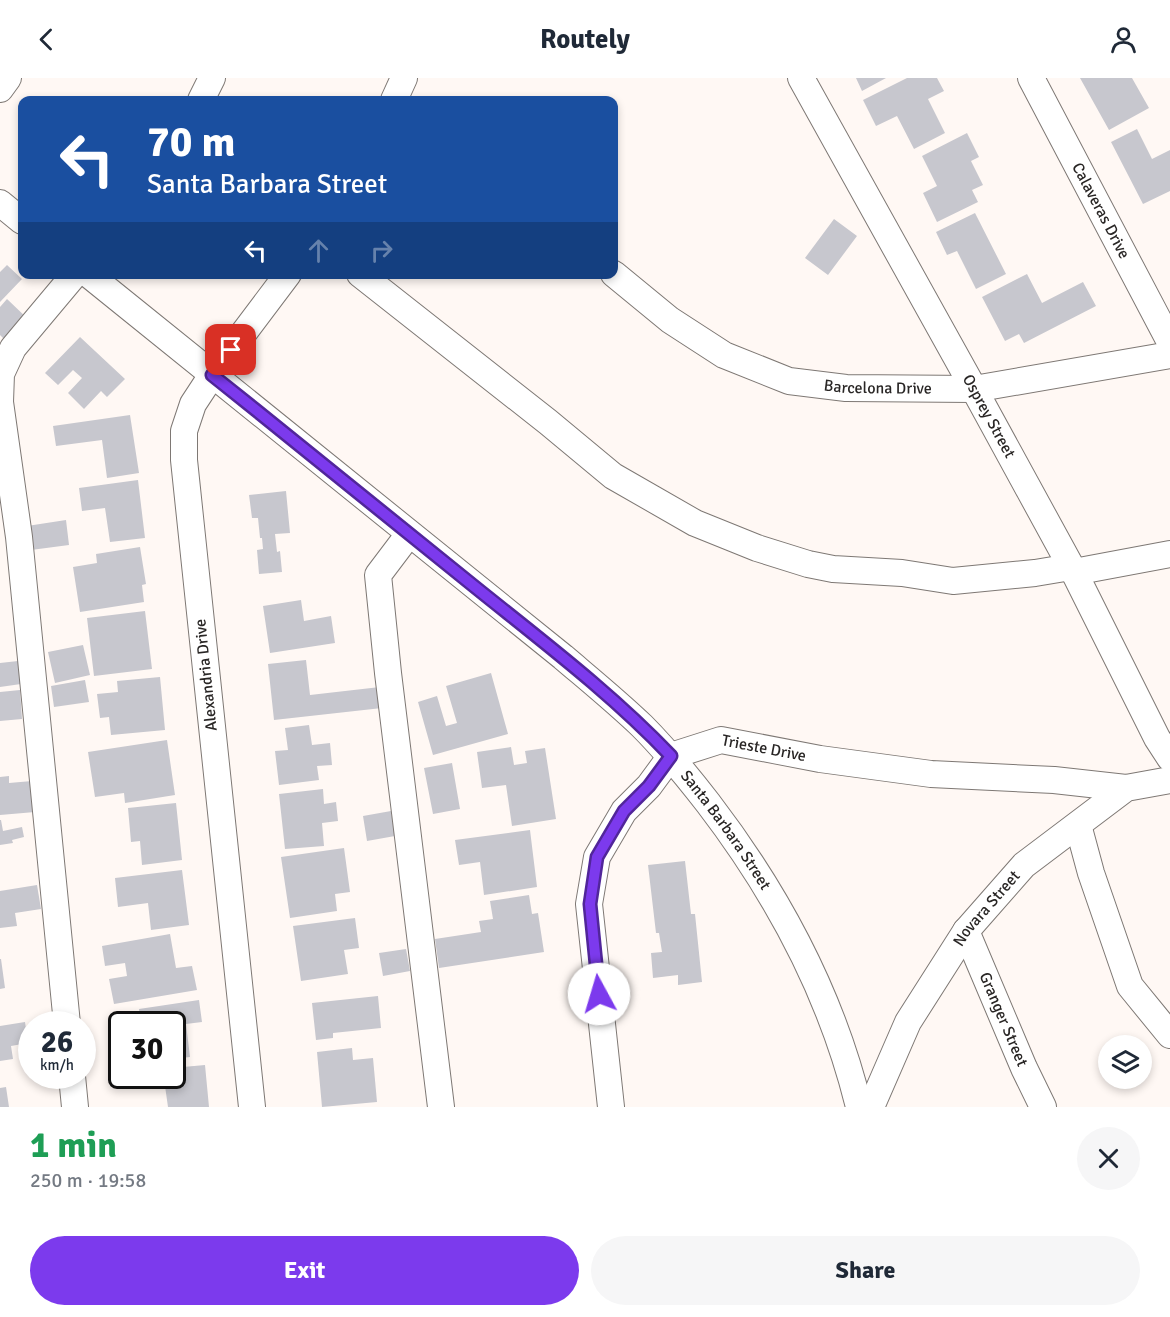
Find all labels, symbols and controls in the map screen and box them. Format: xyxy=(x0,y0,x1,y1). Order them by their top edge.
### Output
icon: back xyxy=(30,23,63,56)
text: Routely xyxy=(540,23,630,56)
icon: person xyxy=(1107,23,1140,56)
text: 70 m xyxy=(147,117,236,168)
icon: left xyxy=(48,120,126,198)
street label: Calaveras Drive xyxy=(1067,159,1134,262)
text: Santa Barbara Street xyxy=(147,168,387,201)
icon: left xyxy=(239,234,272,267)
icon: ahead xyxy=(302,234,335,267)
icon: right xyxy=(365,234,398,267)
pin xyxy=(205,324,256,375)
icon: arrive xyxy=(214,333,247,366)
street label: Osprey Street xyxy=(958,371,1020,462)
street label: Barcelona Drive xyxy=(823,375,932,399)
street label: Alexandria Drive xyxy=(190,618,222,732)
street label: Trieste Drive xyxy=(720,730,808,766)
street label: Santa Barbara Street xyxy=(676,766,775,894)
street label: Novara Street xyxy=(949,866,1025,950)
position arrow xyxy=(567,962,631,1026)
street label: Granger Street xyxy=(975,969,1032,1070)
speed limit sign: 30 xyxy=(108,1011,186,1089)
text: 26 xyxy=(41,1024,73,1061)
map controls xyxy=(1098,1035,1152,1089)
button: layers xyxy=(1098,1035,1152,1089)
text: km/h xyxy=(40,1056,74,1074)
text: 1 min xyxy=(30,1123,117,1168)
button: close xyxy=(1077,1127,1140,1190)
text: 250 m · 19:58 xyxy=(30,1168,146,1193)
button: Exit xyxy=(30,1236,579,1305)
button: Share xyxy=(591,1236,1140,1305)

